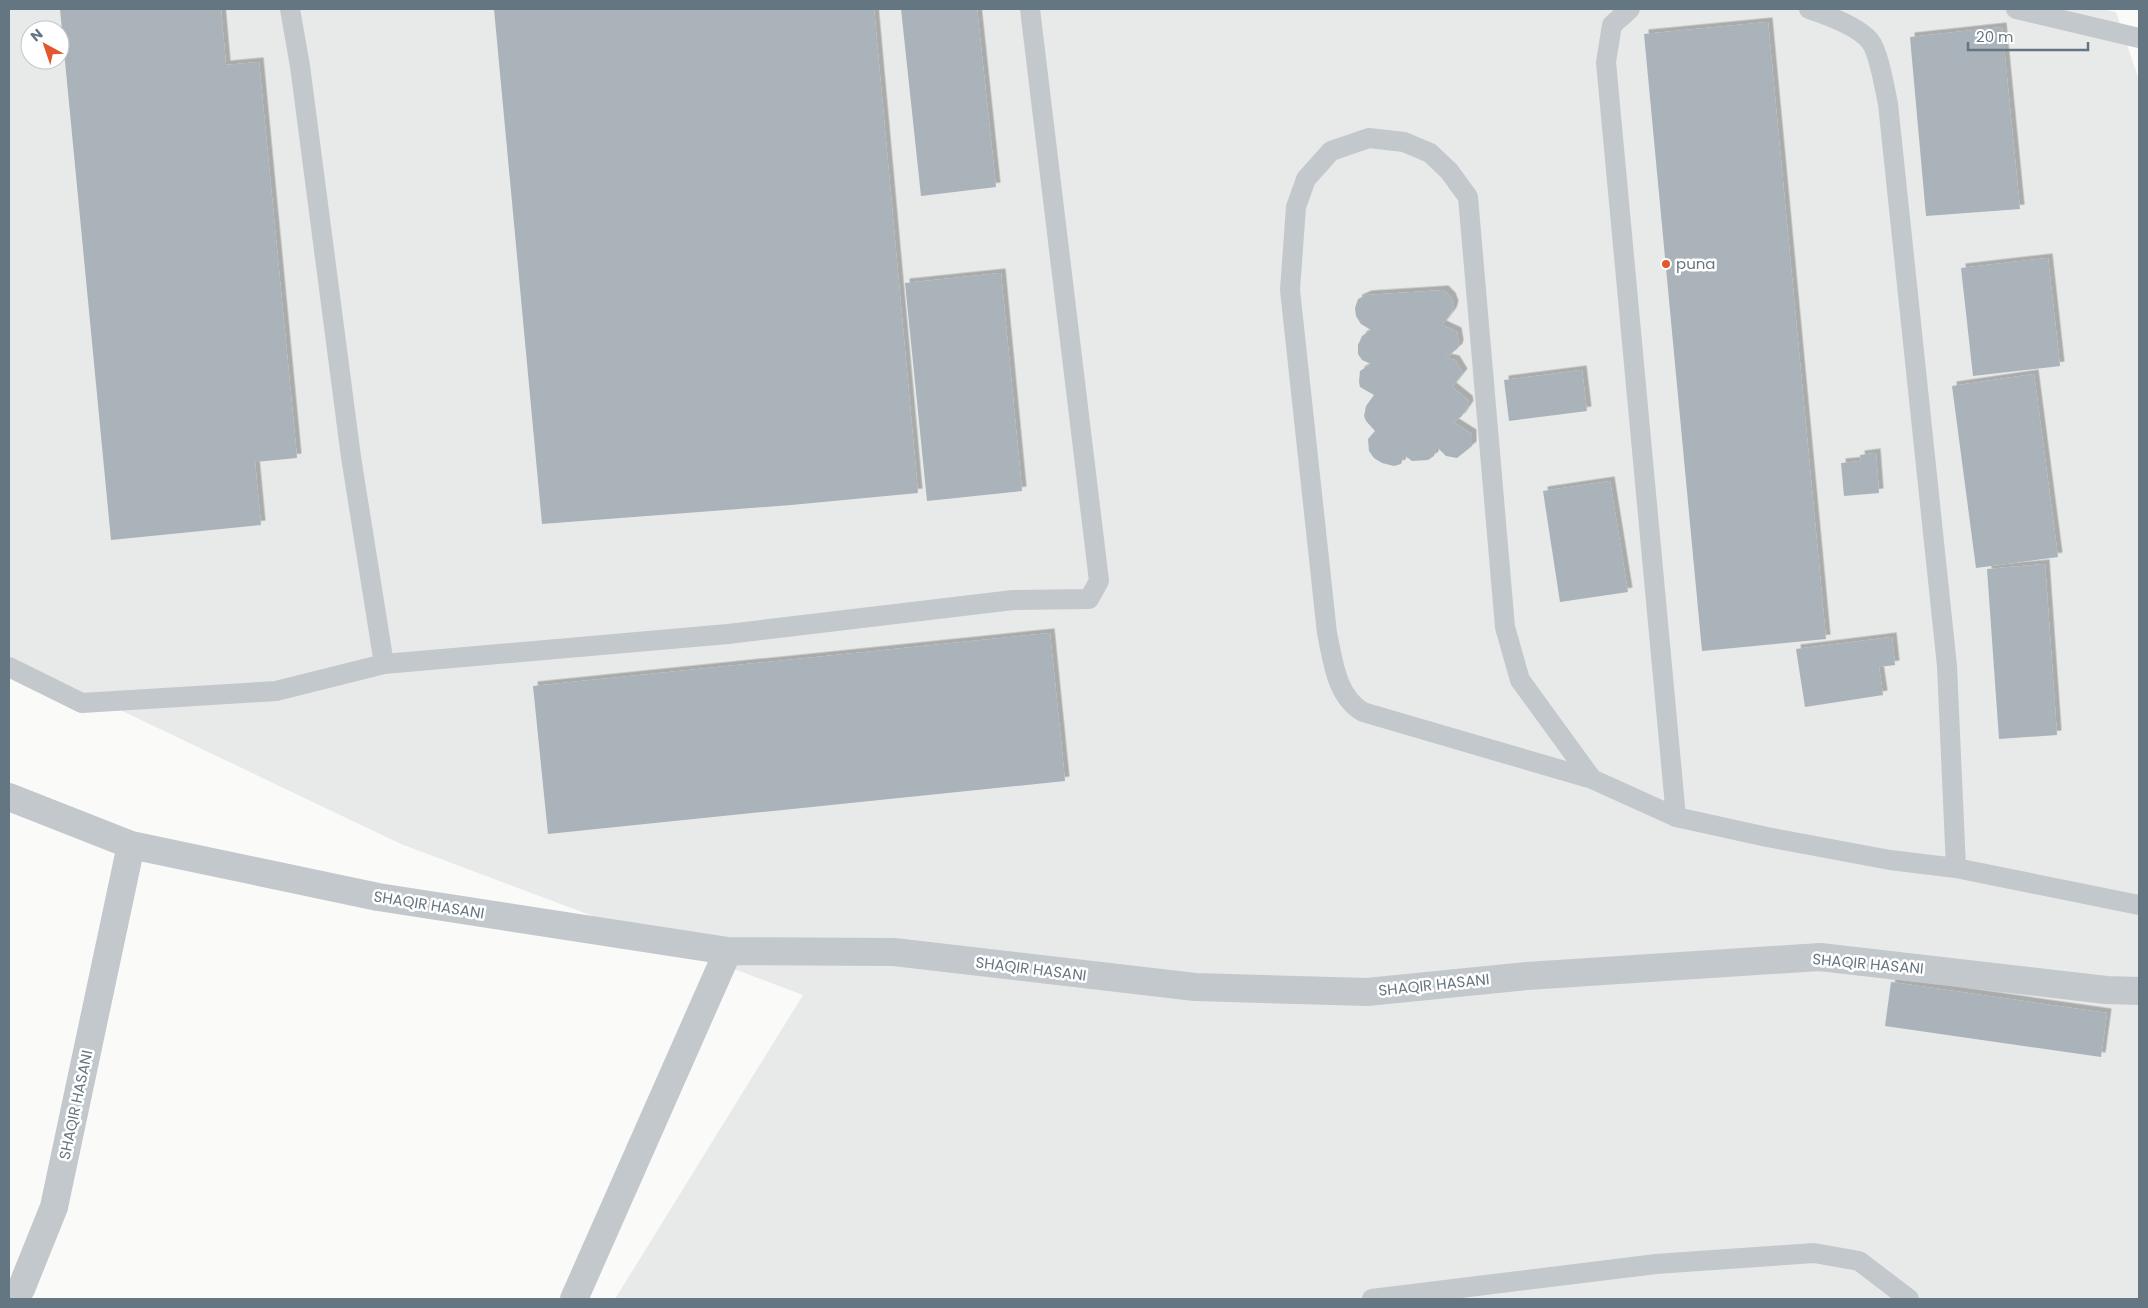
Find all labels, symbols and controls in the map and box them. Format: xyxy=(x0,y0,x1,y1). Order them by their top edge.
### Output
north arrow xyxy=(20,20,70,70)
scale bar xyxy=(1968,20,2088,52)
text: N xyxy=(26,24,47,46)
text: 20 m xyxy=(1976,26,2014,47)
place label: puna xyxy=(1676,253,1715,274)
marker: puna xyxy=(1660,258,1672,270)
street label: SHAQIR HASANI xyxy=(372,885,486,924)
street label: SHAQIR HASANI xyxy=(1812,948,1925,979)
street label: SHAQIR HASANI xyxy=(974,951,1088,986)
street label: SHAQIR HASANI xyxy=(1377,968,1491,1001)
street label: SHAQIR HASANI xyxy=(54,1048,97,1162)

